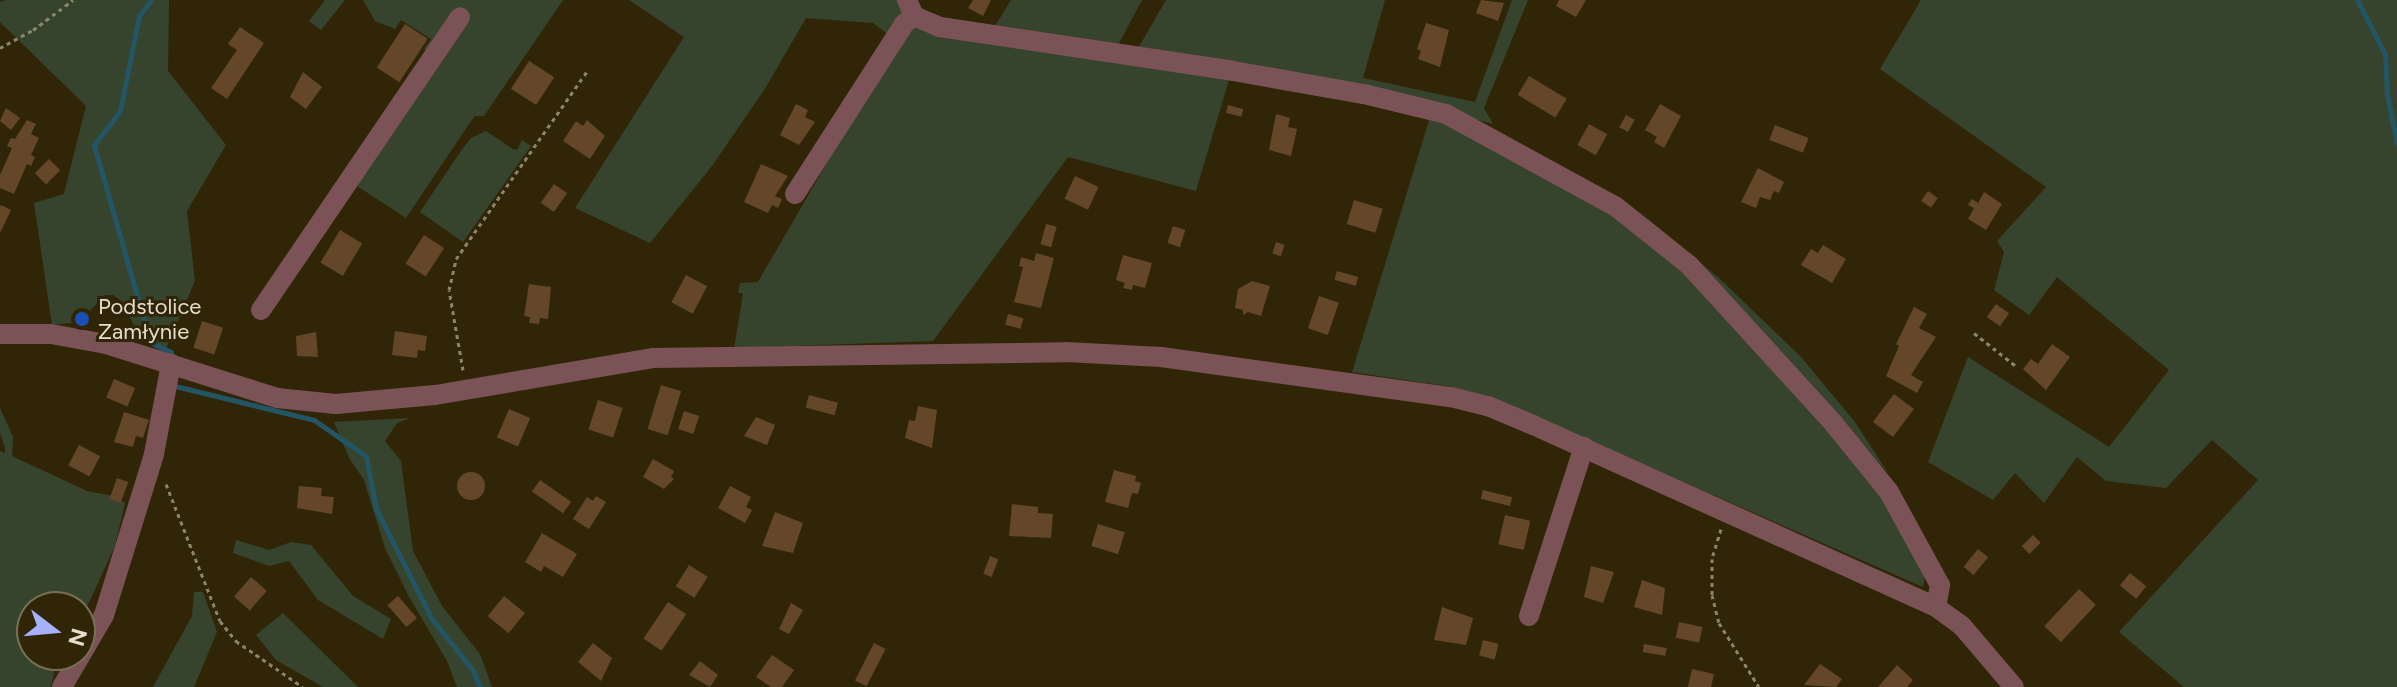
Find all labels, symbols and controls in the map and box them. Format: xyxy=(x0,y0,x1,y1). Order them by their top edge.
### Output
place label: Podstolice Zamłynie xyxy=(98,293,201,344)
marker: Podstolice Zamłynie xyxy=(73,310,91,328)
north arrow xyxy=(16,591,96,671)
text: N xyxy=(62,625,93,649)

